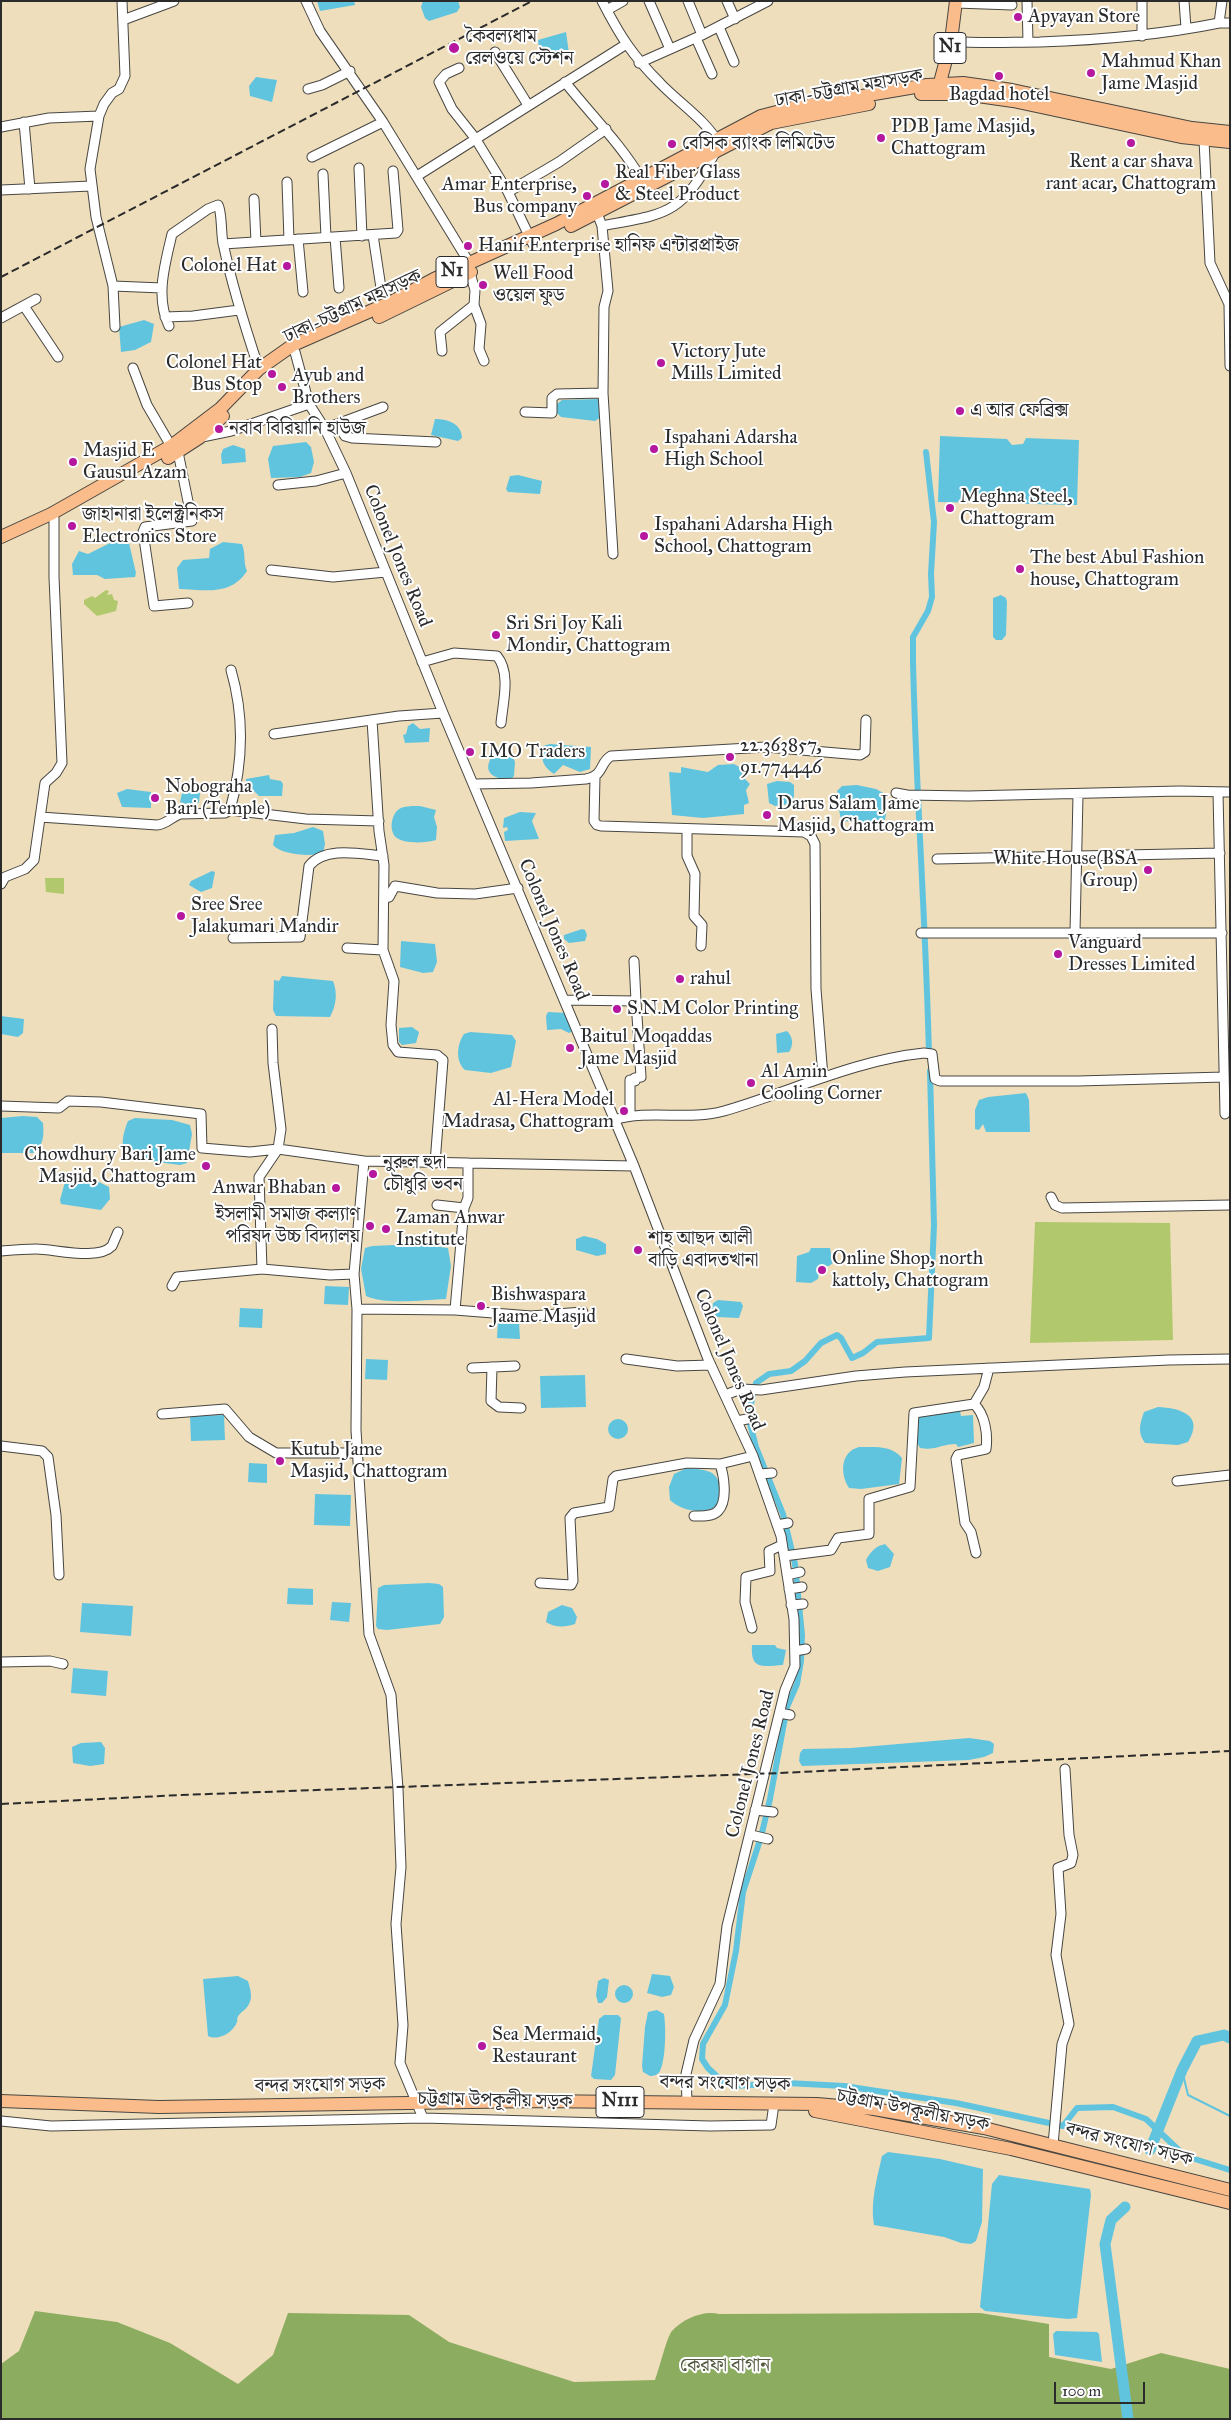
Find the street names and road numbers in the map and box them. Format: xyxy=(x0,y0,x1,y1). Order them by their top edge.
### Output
road number: N1 xyxy=(934,32,966,64)
street label: ঢাকা-চট্টগ্রাম মহাসড়ক xyxy=(773,65,925,113)
road number: N1 xyxy=(436,256,468,288)
street label: ঢাকা-চট্টগ্রাম মহাসড়ক xyxy=(280,265,426,349)
street label: Colonel Jones Road xyxy=(358,481,436,631)
street label: Colonel Jones Road xyxy=(513,856,593,1004)
street label: Colonel Jones Road xyxy=(689,1286,769,1434)
street label: Colonel Jones Road xyxy=(722,1688,780,1840)
street label: বন্দর সংযোগ সড়ক xyxy=(659,2071,791,2097)
street label: বন্দর সংযোগ সড়ক xyxy=(254,2073,386,2099)
street label: চট্টগ্রাম উপকূলীয় সড়ক xyxy=(835,2085,991,2137)
road number: N111 xyxy=(596,2086,644,2118)
street label: চট্টগ্রাম উপকূলীয় সড়ক xyxy=(417,2088,573,2114)
street label: বন্দর সংযোগ সড়ক xyxy=(1063,2118,1195,2172)

